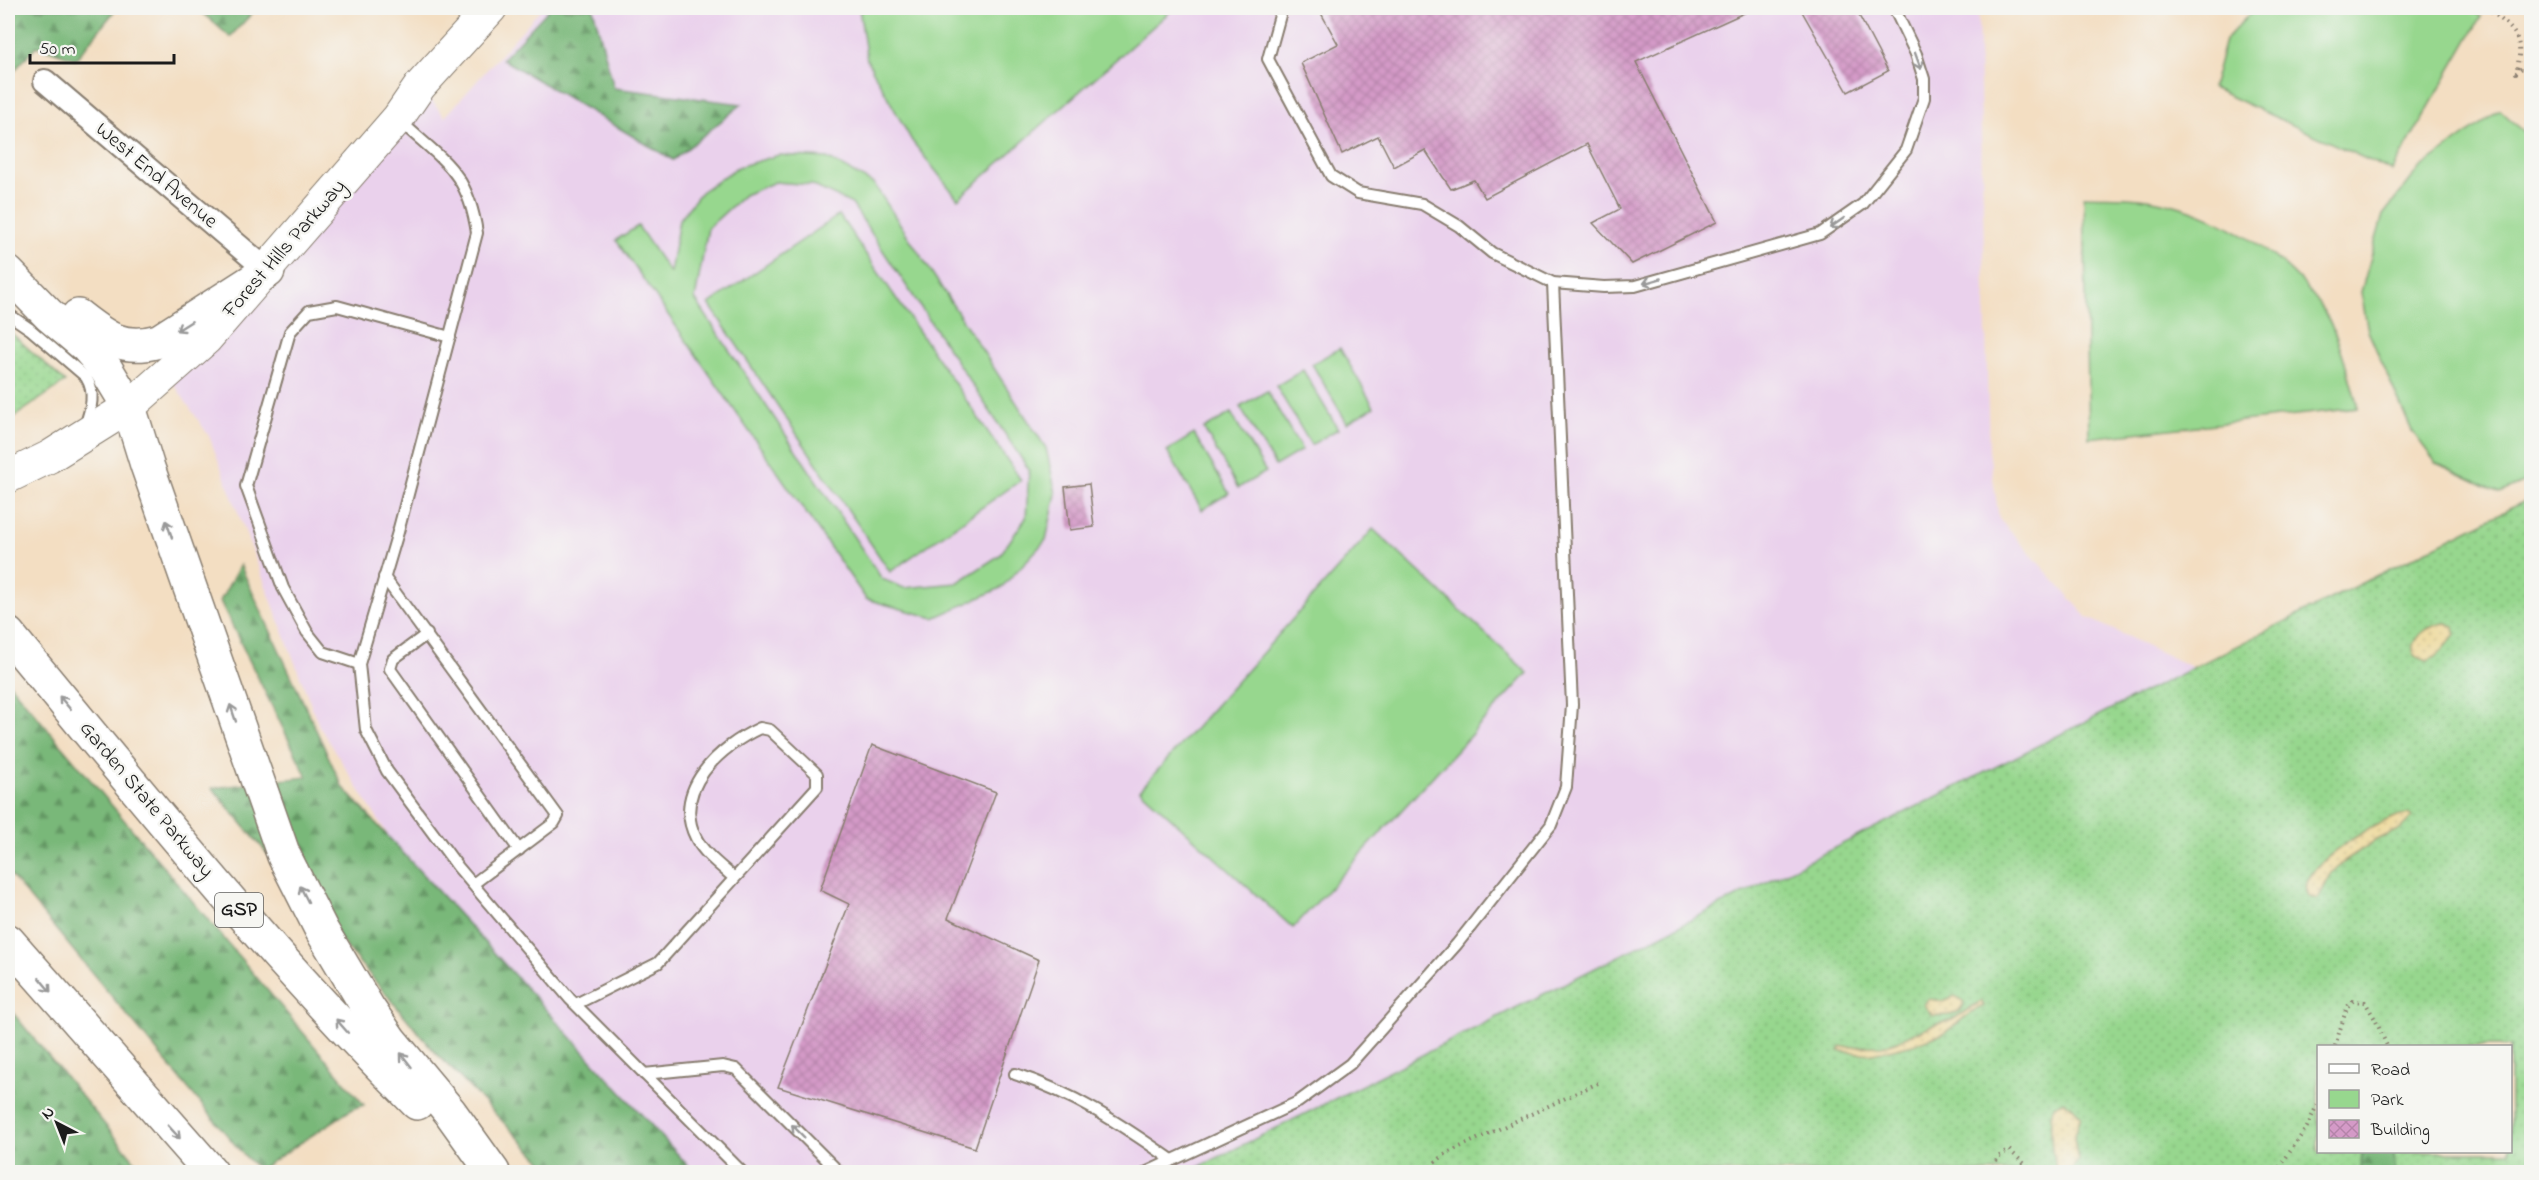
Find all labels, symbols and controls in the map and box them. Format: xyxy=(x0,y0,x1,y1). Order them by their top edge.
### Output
scale bar xyxy=(30,27,174,65)
text: 50 m xyxy=(39,37,76,63)
one-way arrow xyxy=(1914,51,1925,70)
street label: West End Avenue xyxy=(88,116,224,237)
street label: Forest Hills Parkway xyxy=(216,173,355,327)
one-way arrow xyxy=(1829,217,1845,229)
one-way arrow xyxy=(1643,276,1662,287)
one-way arrow xyxy=(176,320,193,332)
one-way arrow xyxy=(162,520,173,539)
one-way arrow xyxy=(58,695,71,711)
one-way arrow xyxy=(226,704,237,723)
street label: Garden State Parkway xyxy=(70,715,221,886)
one-way arrow xyxy=(297,886,309,904)
road number: GSP xyxy=(215,893,263,927)
one-way arrow xyxy=(39,977,52,993)
one-way arrow xyxy=(335,1018,348,1034)
legend xyxy=(2317,1045,2512,1153)
one-way arrow xyxy=(399,1053,412,1069)
text: Road xyxy=(2371,1058,2410,1084)
text: Park xyxy=(2371,1088,2404,1114)
north arrow xyxy=(27,1093,87,1153)
text: N xyxy=(36,1101,60,1126)
text: Building xyxy=(2370,1118,2430,1145)
one-way arrow xyxy=(790,1123,805,1138)
one-way arrow xyxy=(167,1125,181,1140)

